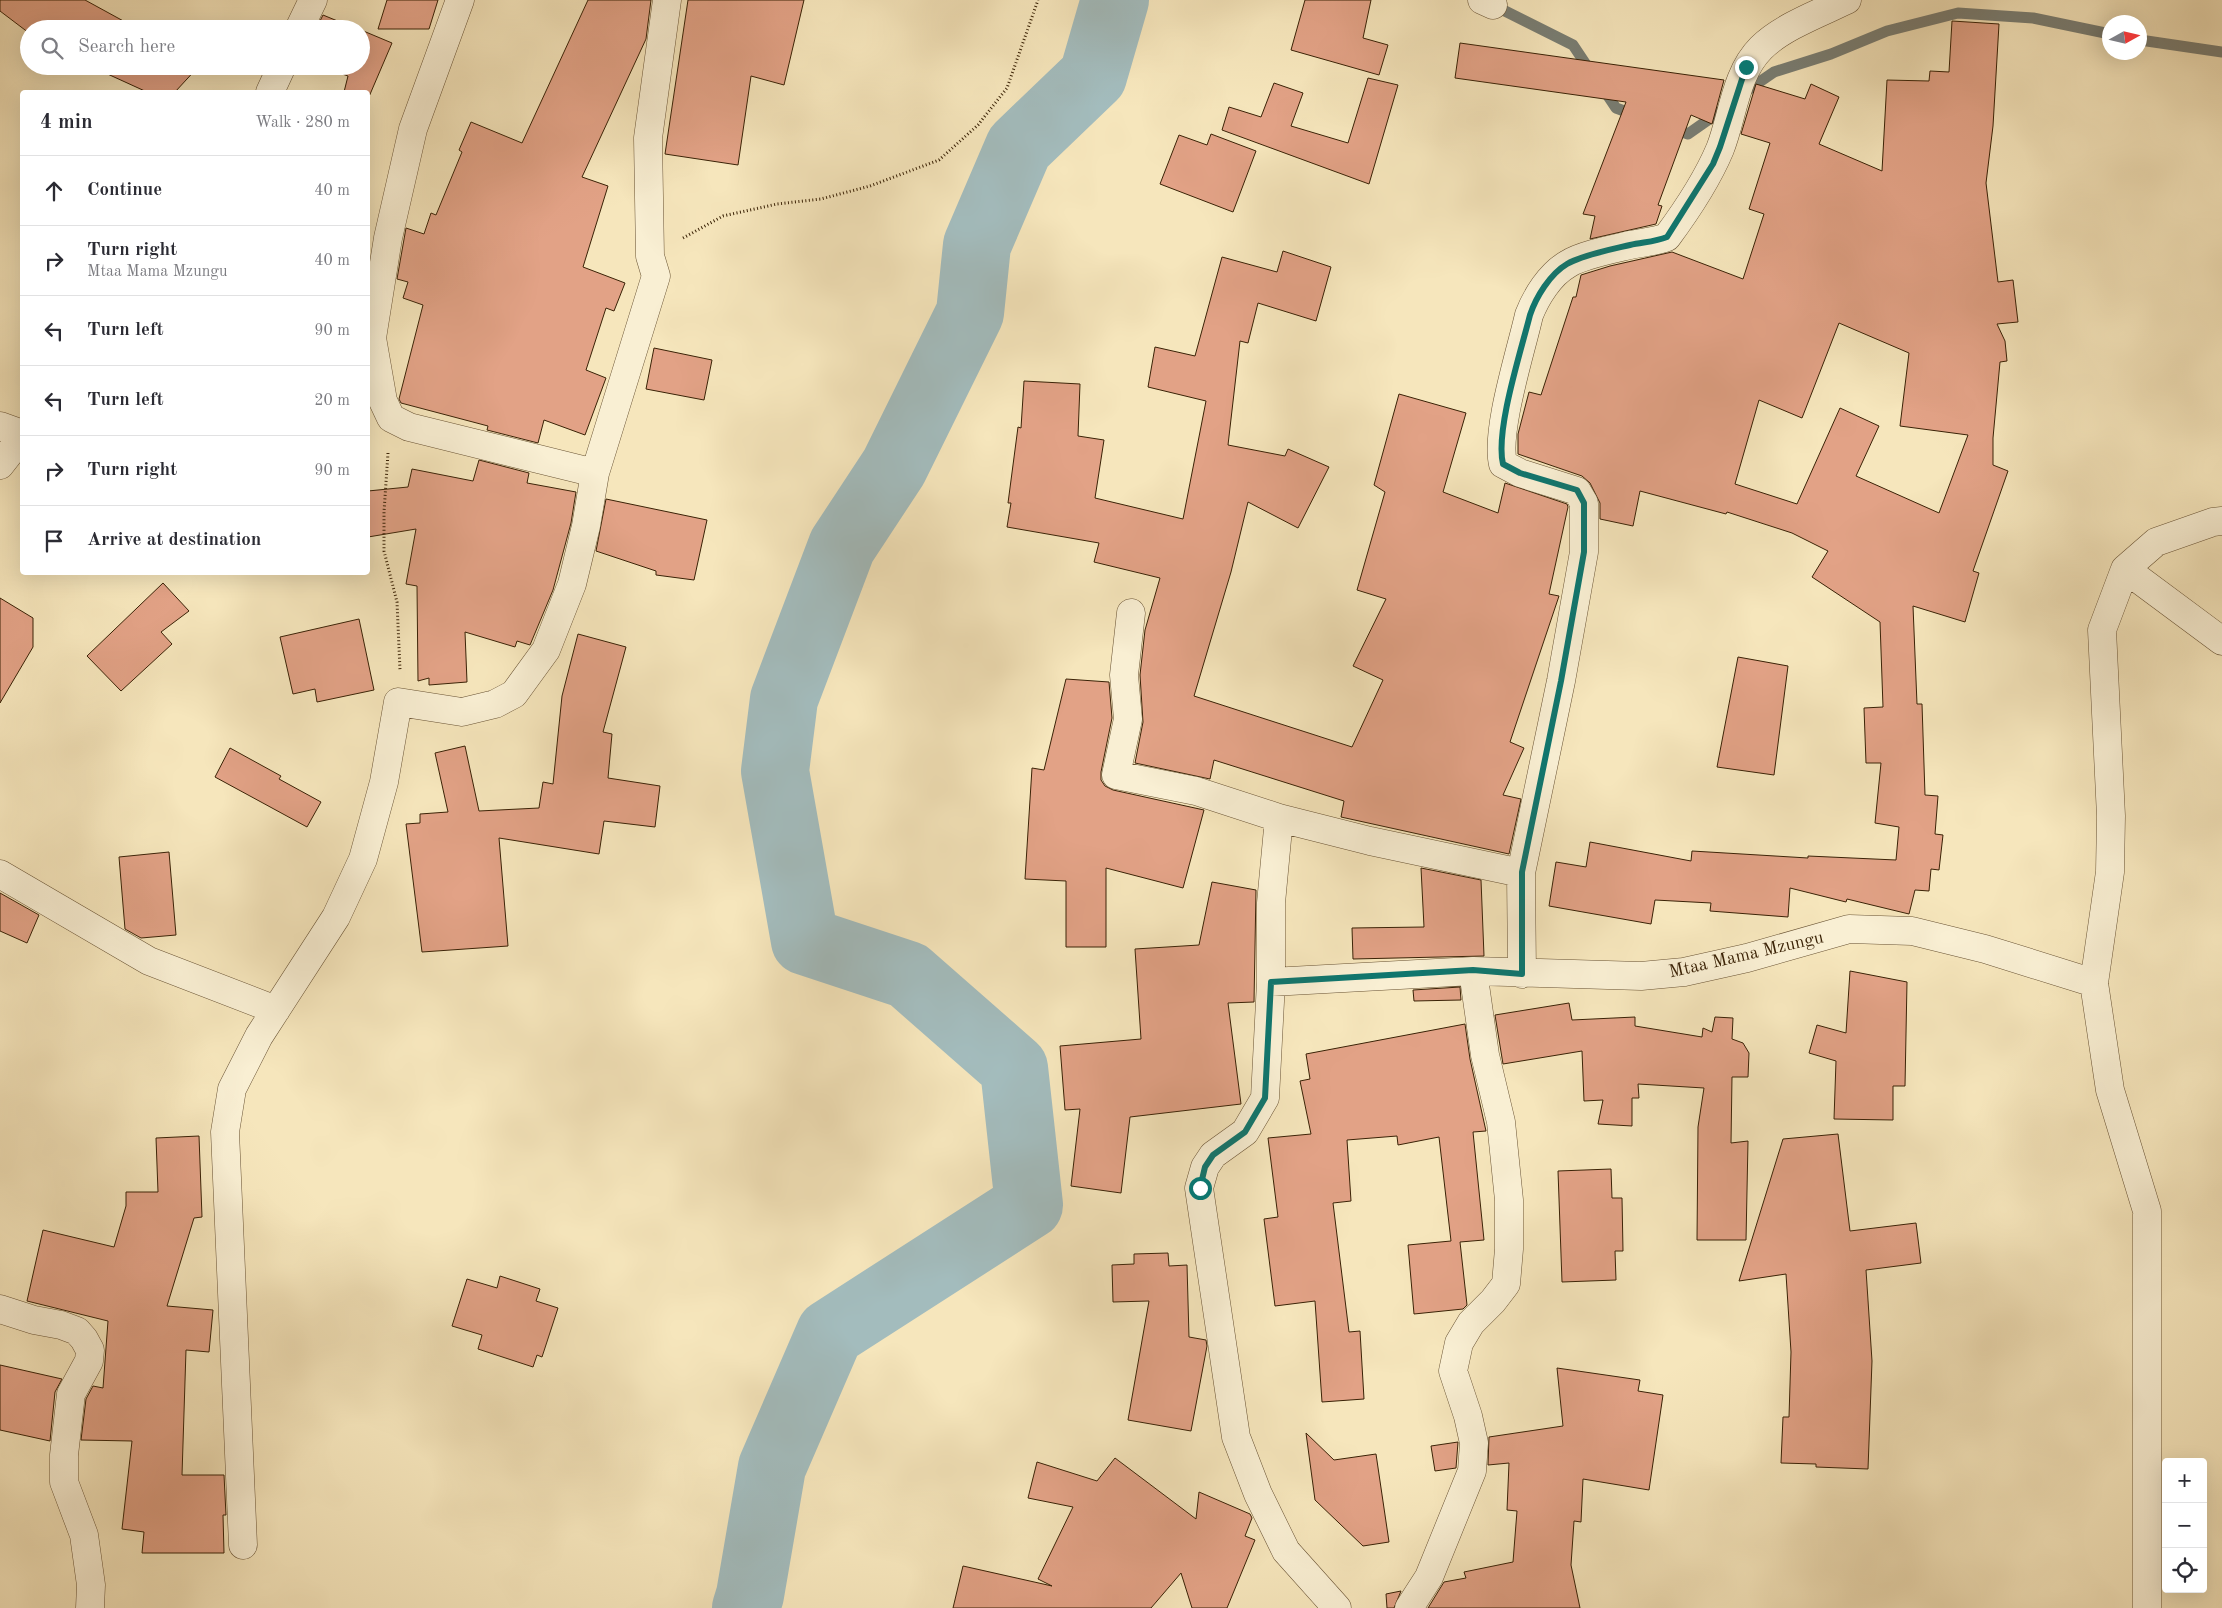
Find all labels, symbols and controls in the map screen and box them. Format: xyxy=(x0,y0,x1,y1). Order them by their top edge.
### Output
north arrow xyxy=(2102,15,2147,60)
search box xyxy=(20,20,370,75)
icon: search xyxy=(38,34,66,62)
text: Search here xyxy=(78,38,175,57)
route end xyxy=(1735,56,1758,79)
text: 4 min xyxy=(40,112,93,133)
text: Walk · 280 m xyxy=(255,115,350,131)
icon: ahead xyxy=(40,177,68,205)
text: Continue xyxy=(87,181,162,200)
text: 40 m xyxy=(314,183,350,199)
text: Turn right xyxy=(87,241,177,260)
icon: right xyxy=(40,247,68,275)
text: 40 m xyxy=(314,253,350,269)
text: Mtaa Mama Mzungu xyxy=(87,264,228,280)
icon: left xyxy=(40,317,68,345)
text: Turn left xyxy=(87,321,164,340)
text: 90 m xyxy=(314,323,350,339)
icon: left xyxy=(40,387,68,415)
text: Turn left xyxy=(87,391,164,410)
text: 20 m xyxy=(314,393,350,409)
icon: right xyxy=(40,457,68,485)
text: Turn right xyxy=(87,461,177,480)
text: 90 m xyxy=(314,463,350,479)
icon: arrive xyxy=(40,527,68,555)
text: Arrive at destination xyxy=(87,531,261,550)
street label: Mtaa Mama Mzungu xyxy=(1667,928,1826,982)
route start xyxy=(1189,1177,1212,1200)
map controls xyxy=(2162,1458,2207,1593)
button: + xyxy=(2162,1458,2207,1503)
button: − xyxy=(2162,1503,2207,1548)
button: locate xyxy=(2162,1548,2207,1593)

